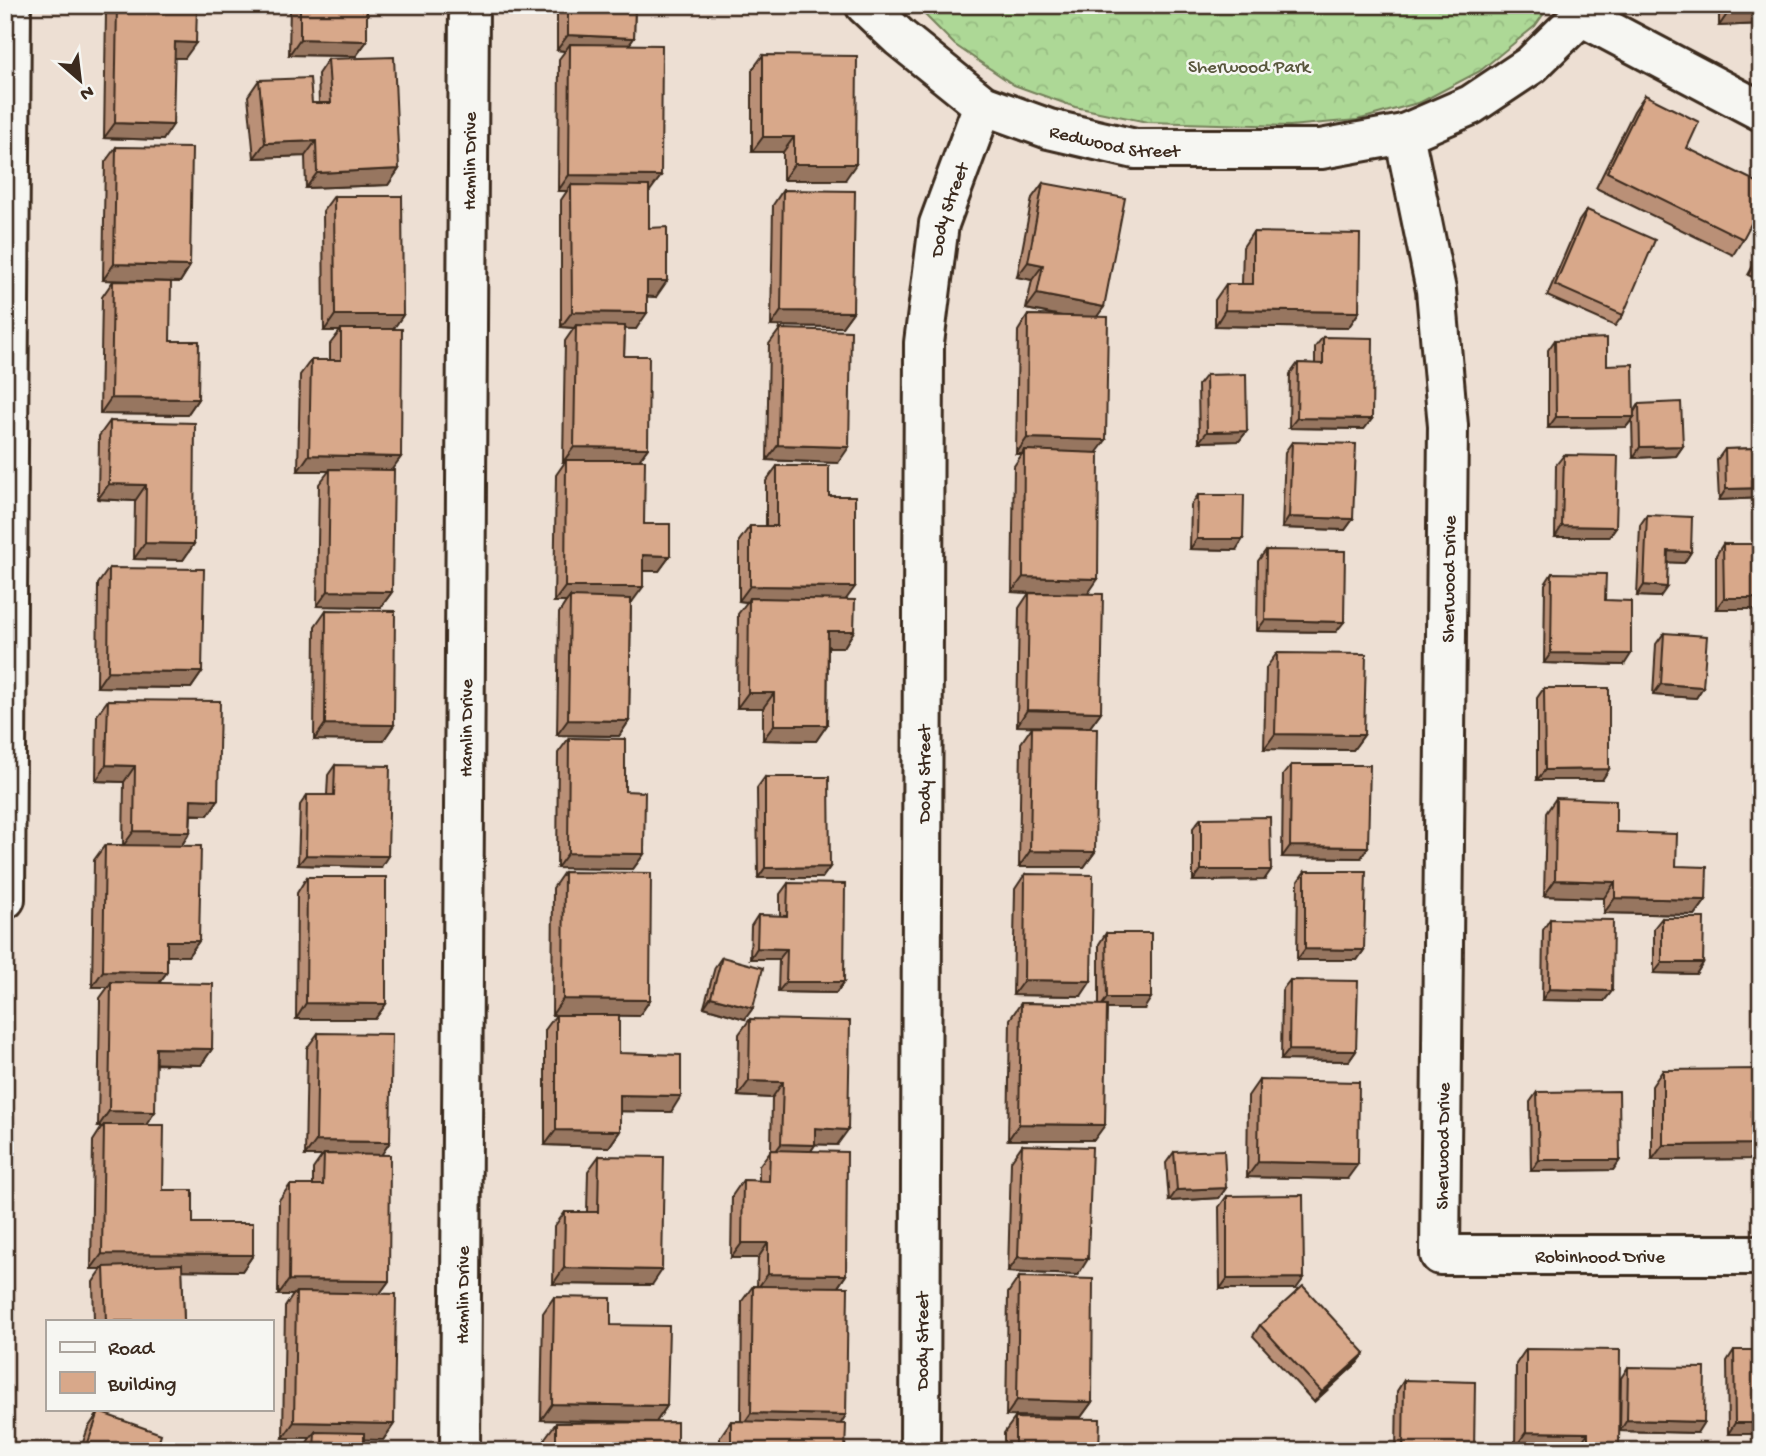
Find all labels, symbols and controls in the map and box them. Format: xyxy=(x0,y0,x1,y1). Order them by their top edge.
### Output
north arrow xyxy=(46,46,116,116)
park label: Sherwood Park xyxy=(1188,57,1311,80)
text: N xyxy=(75,79,97,105)
street label: Hamlin Drive xyxy=(460,112,483,210)
street label: Redwood Street xyxy=(1047,121,1182,164)
street label: Dody Street xyxy=(927,158,976,261)
street label: Sherwood Drive xyxy=(1438,515,1463,643)
street label: Hamlin Drive xyxy=(456,679,480,777)
street label: Dody Street xyxy=(914,723,938,825)
street label: Sherwood Drive xyxy=(1432,1082,1457,1210)
street label: Hamlin Drive xyxy=(453,1246,476,1344)
street label: Robinhood Drive xyxy=(1535,1247,1665,1270)
street label: Dody Street xyxy=(912,1290,936,1392)
legend xyxy=(46,1320,273,1410)
text: Road xyxy=(108,1338,156,1363)
text: Building xyxy=(107,1374,177,1399)

